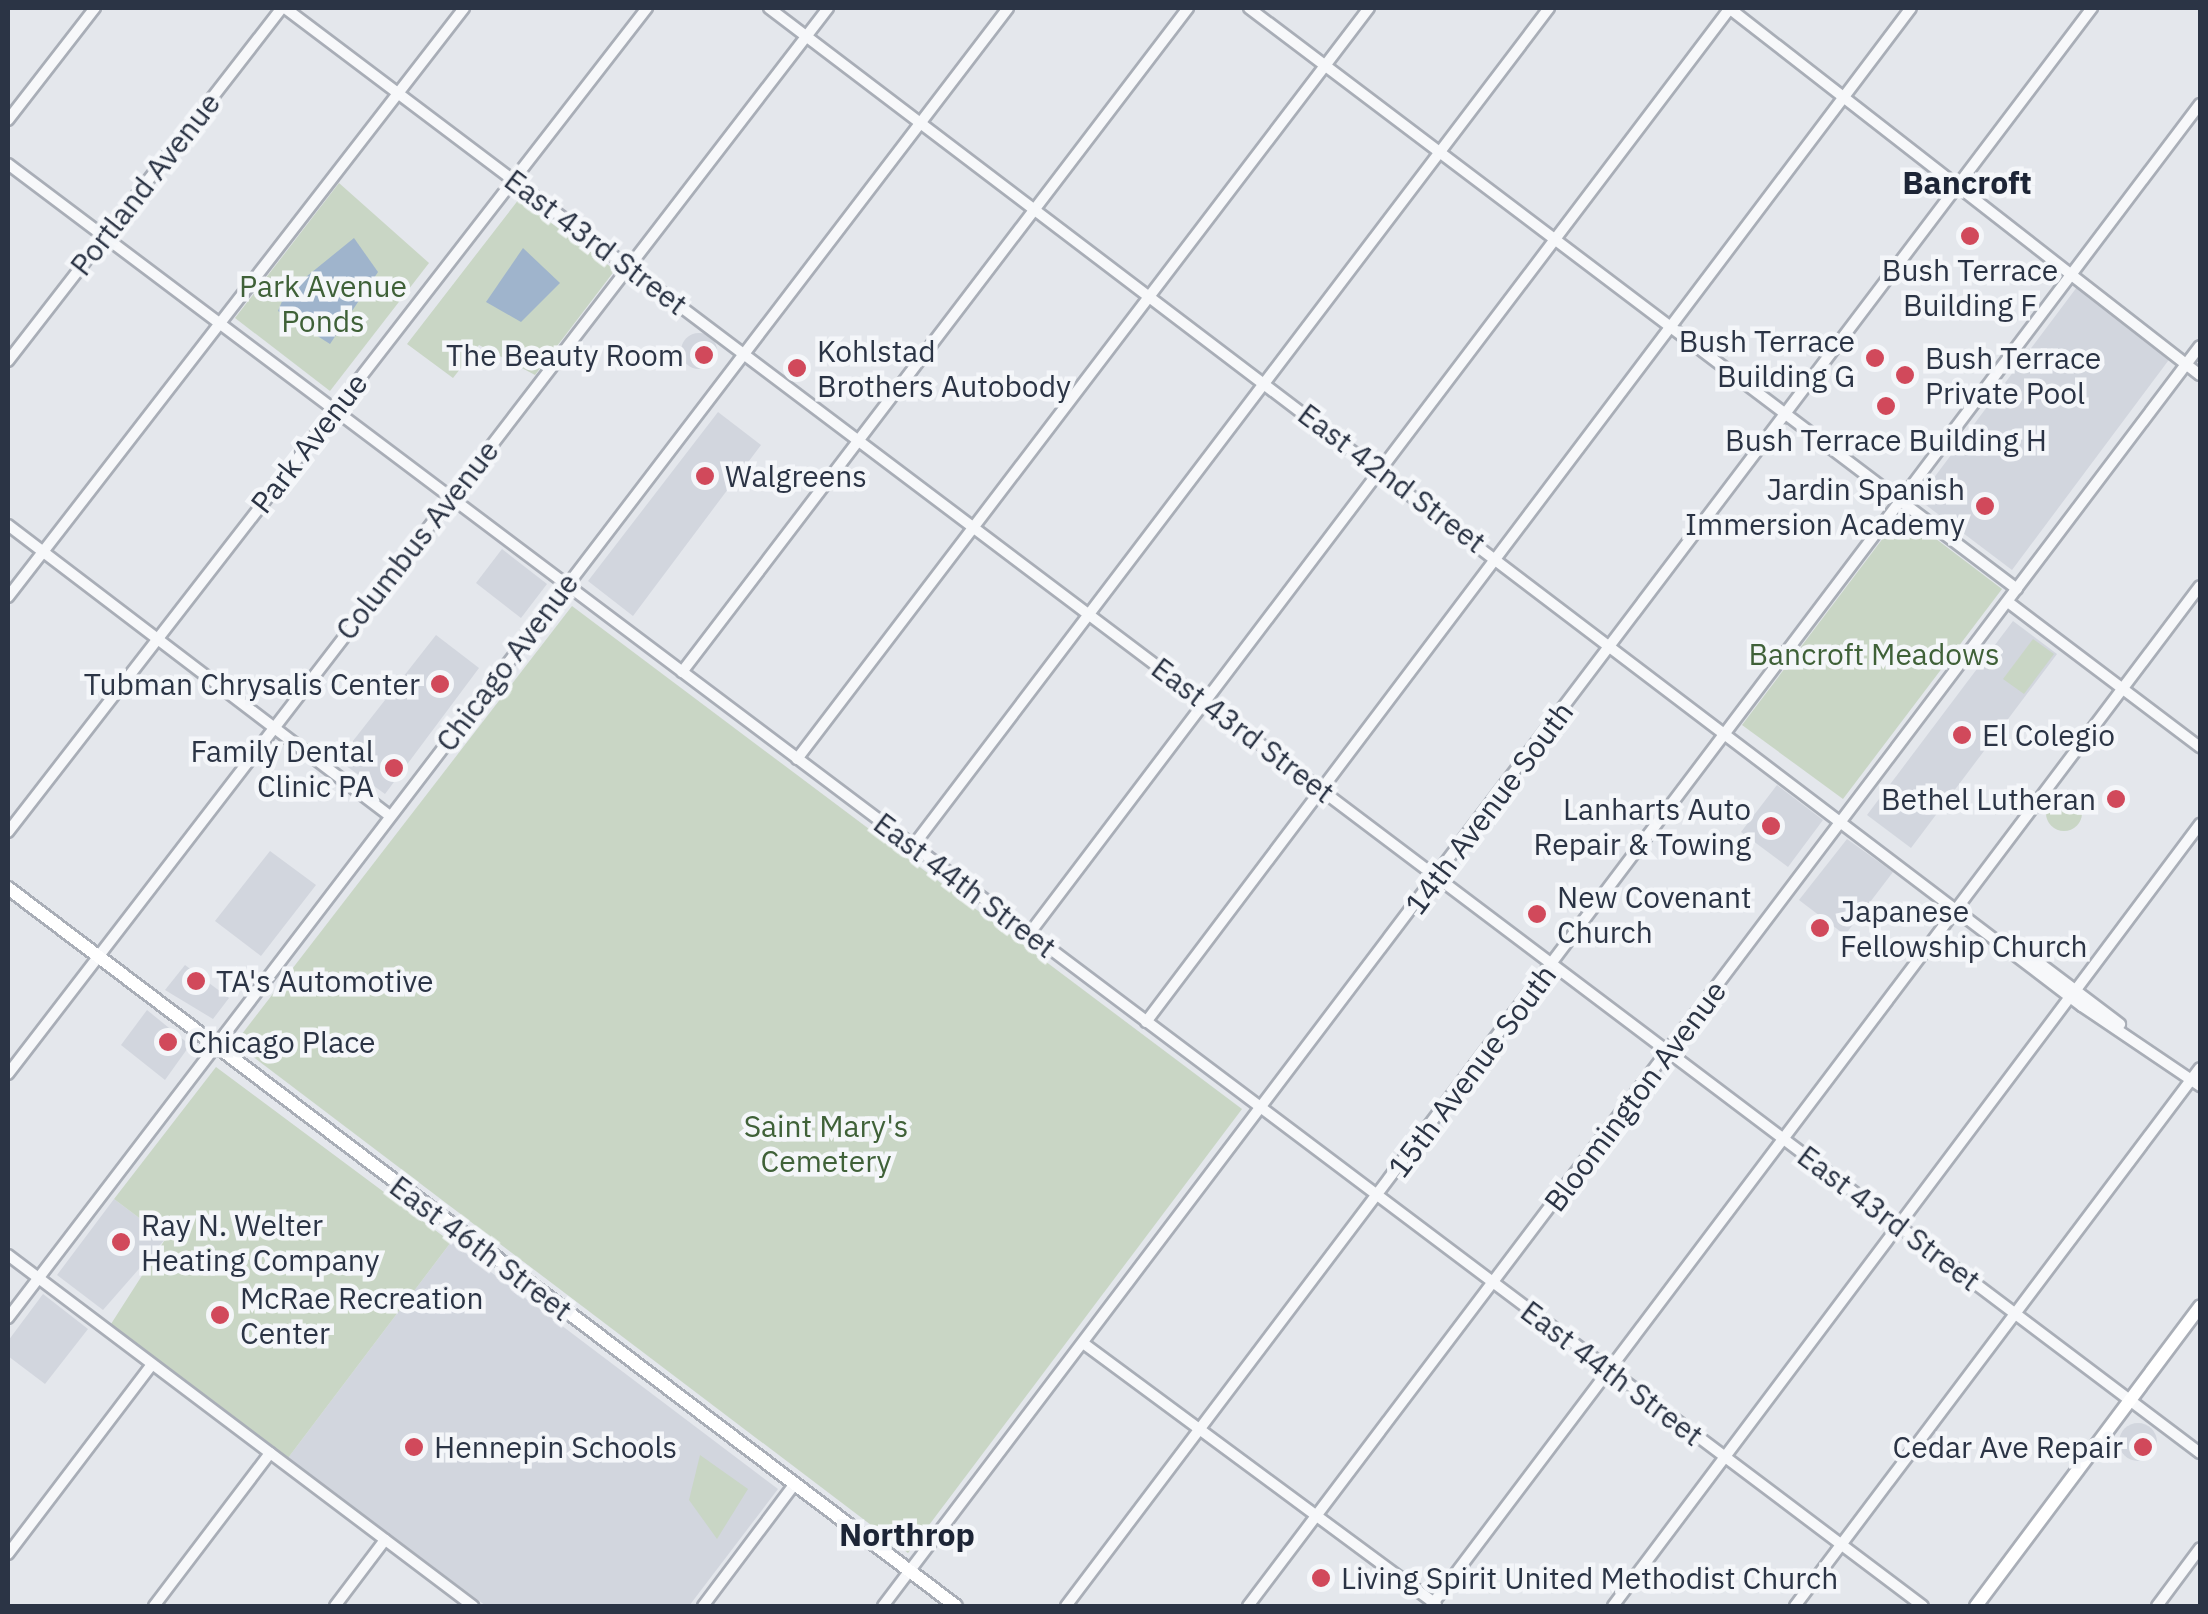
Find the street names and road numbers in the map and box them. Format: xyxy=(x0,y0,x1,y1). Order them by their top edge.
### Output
street label: Portland Avenue xyxy=(63,85,227,283)
street label: East 43rd Street xyxy=(498,162,694,322)
street label: Park Avenue xyxy=(243,366,375,520)
street label: East 42nd Street xyxy=(1291,396,1493,560)
street label: Columbus Avenue xyxy=(328,433,506,647)
street label: Chicago Avenue xyxy=(428,566,586,758)
street label: East 43rd Street xyxy=(1145,650,1341,810)
street label: 14th Avenue South xyxy=(1397,695,1581,921)
street label: East 44th Street xyxy=(867,805,1063,965)
street label: 15th Avenue South xyxy=(1380,958,1564,1184)
street label: Bloomington Avenue xyxy=(1537,974,1733,1218)
street label: East 43rd Street xyxy=(1791,1138,1987,1298)
street label: East 46th Street xyxy=(383,1168,579,1328)
street label: East 44th Street xyxy=(1514,1293,1710,1453)

